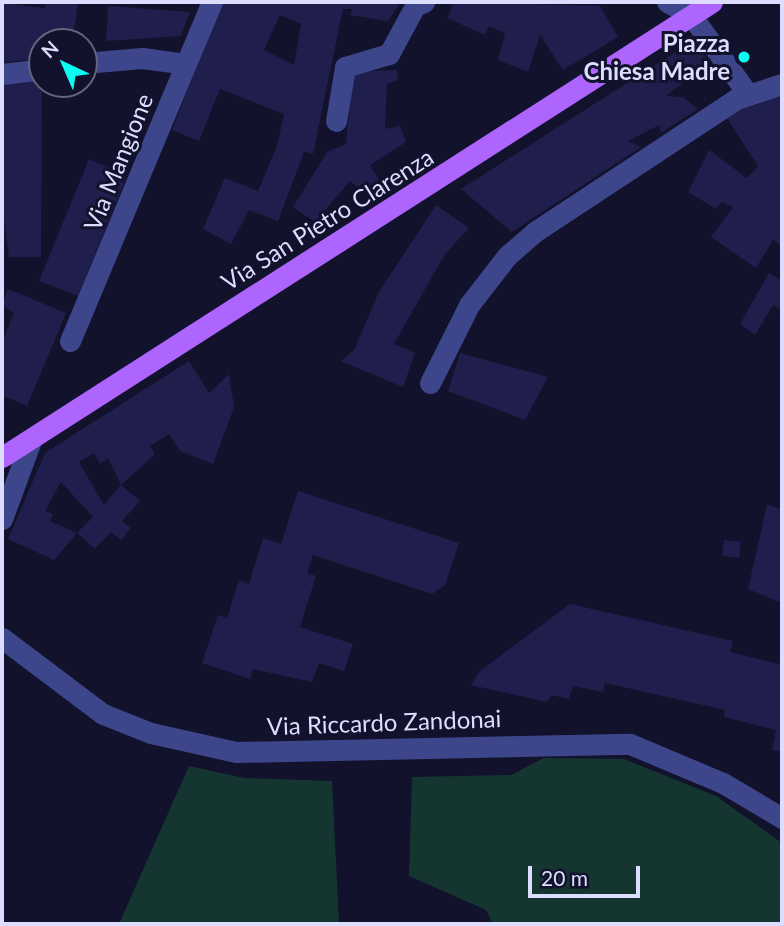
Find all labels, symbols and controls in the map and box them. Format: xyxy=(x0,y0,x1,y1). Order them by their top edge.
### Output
north arrow xyxy=(28,28,98,98)
place label: Piazza Chiesa Madre xyxy=(584,29,730,85)
text: N xyxy=(36,36,63,62)
marker: Piazza Chiesa Madre xyxy=(736,49,752,65)
street label: Via Mangione xyxy=(77,89,159,235)
street label: Via San Pietro Clarenza xyxy=(216,142,438,296)
street label: Via Riccardo Zandonai xyxy=(266,704,502,740)
scale bar xyxy=(532,852,644,896)
text: 20 m xyxy=(541,865,588,890)

